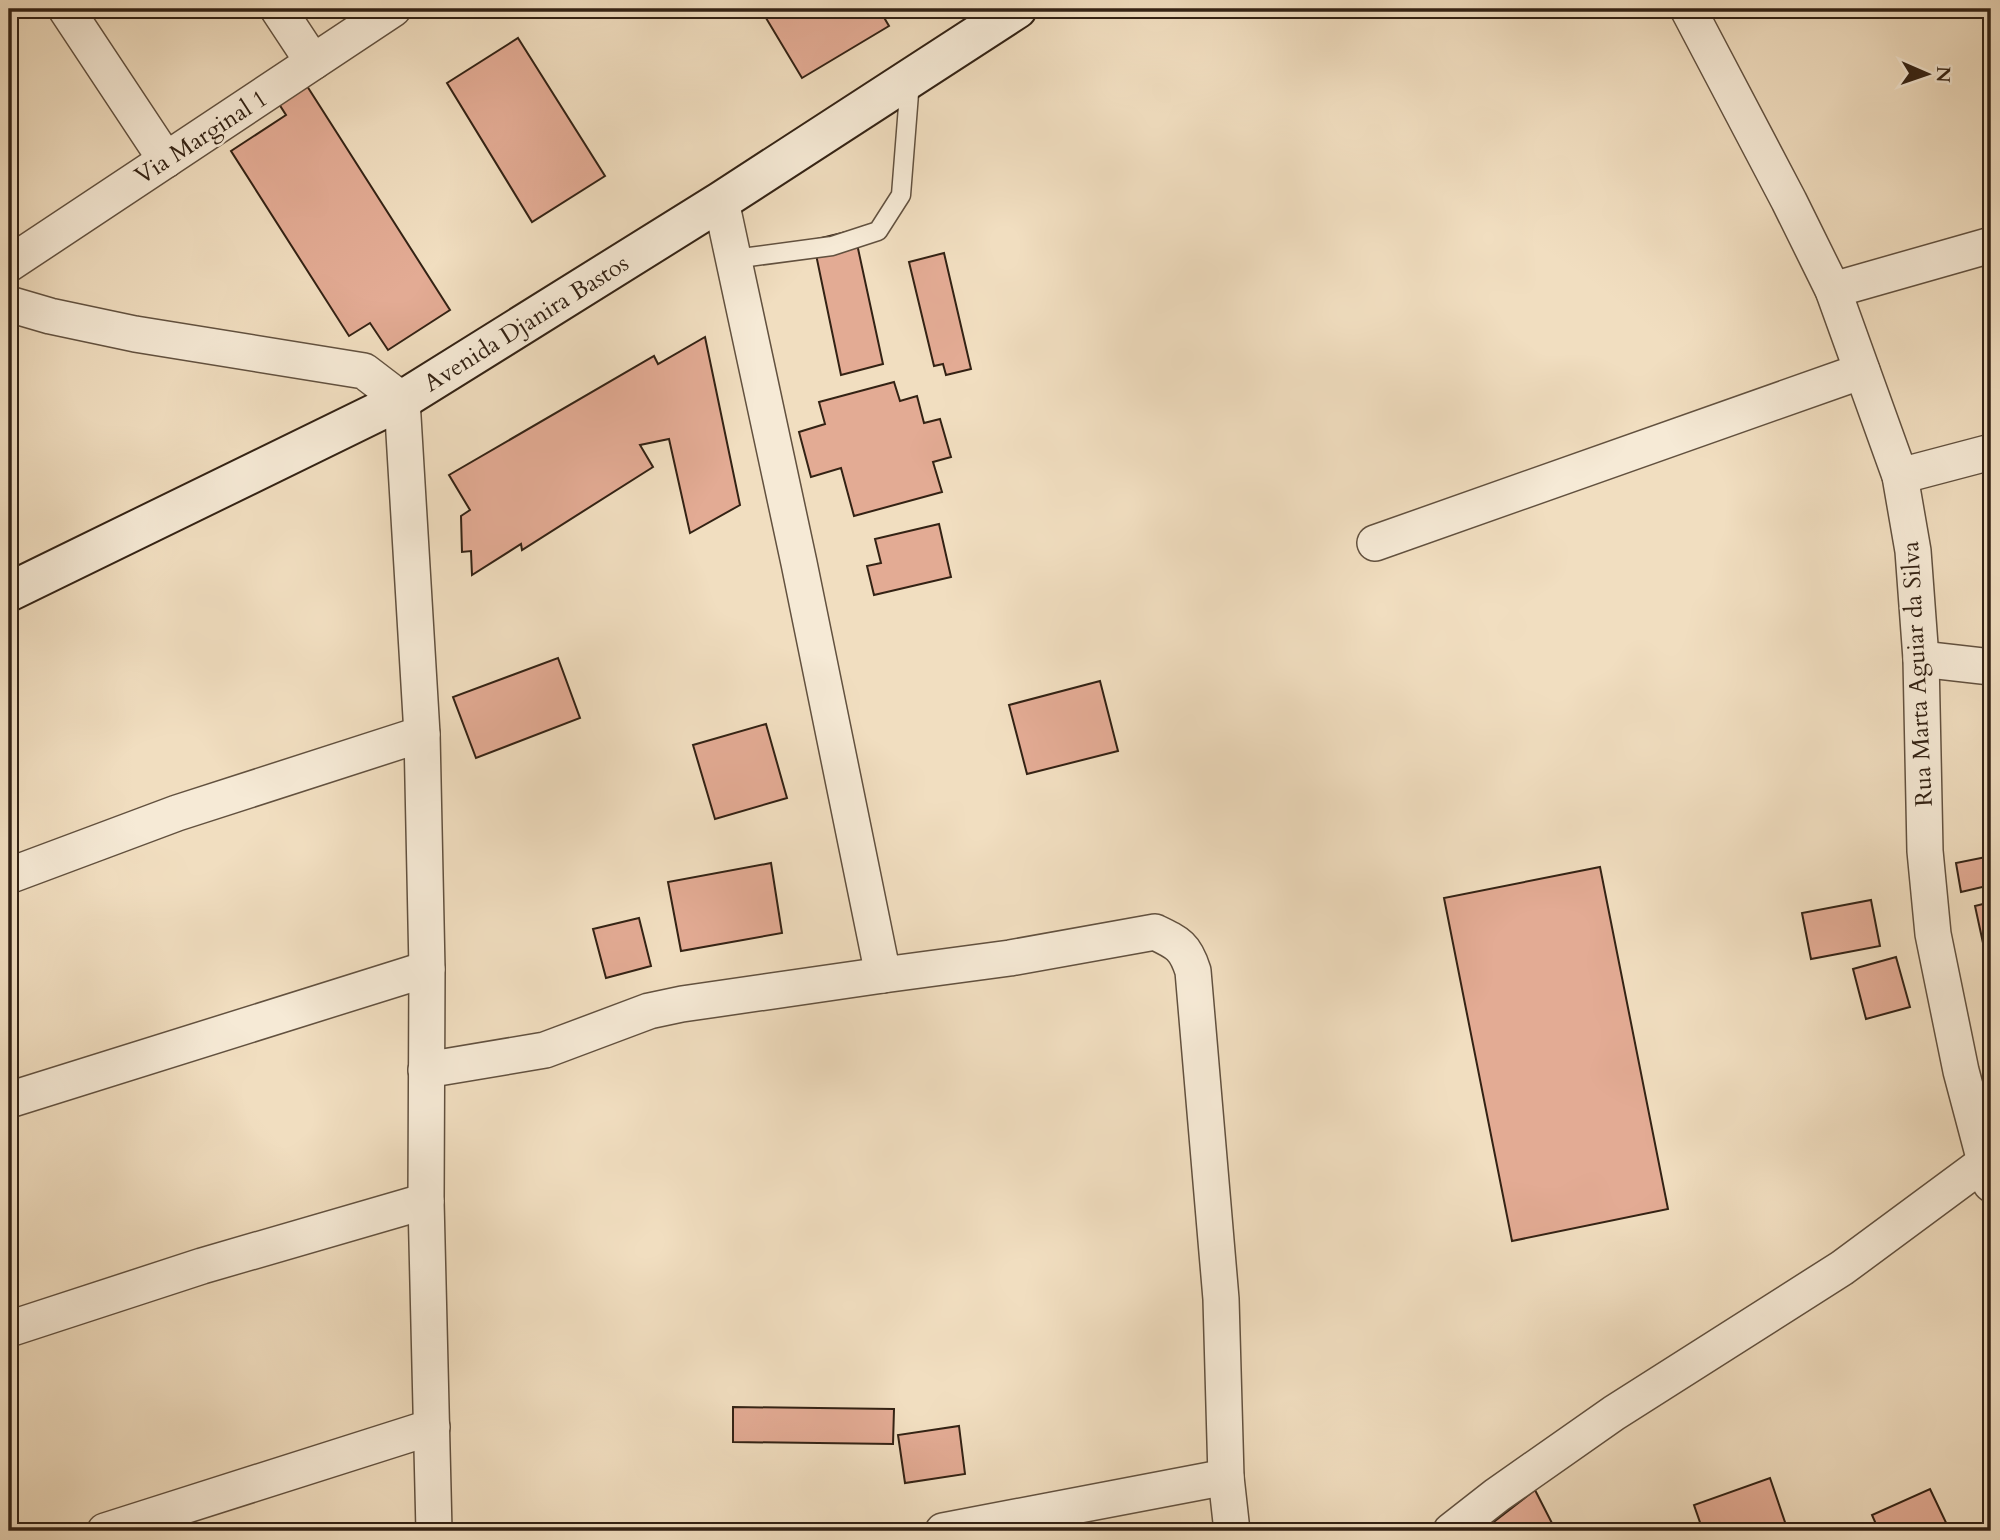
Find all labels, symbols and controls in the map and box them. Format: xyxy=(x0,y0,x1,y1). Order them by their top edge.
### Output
north arrow xyxy=(1892,38,1962,108)
text: N xyxy=(1930,66,1956,84)
street label: Via Marginal 1 xyxy=(129,82,274,193)
street label: Avenida Djanira Bastos xyxy=(417,247,635,400)
street label: Rua Marta Aguiar da Silva xyxy=(1894,540,1941,808)

